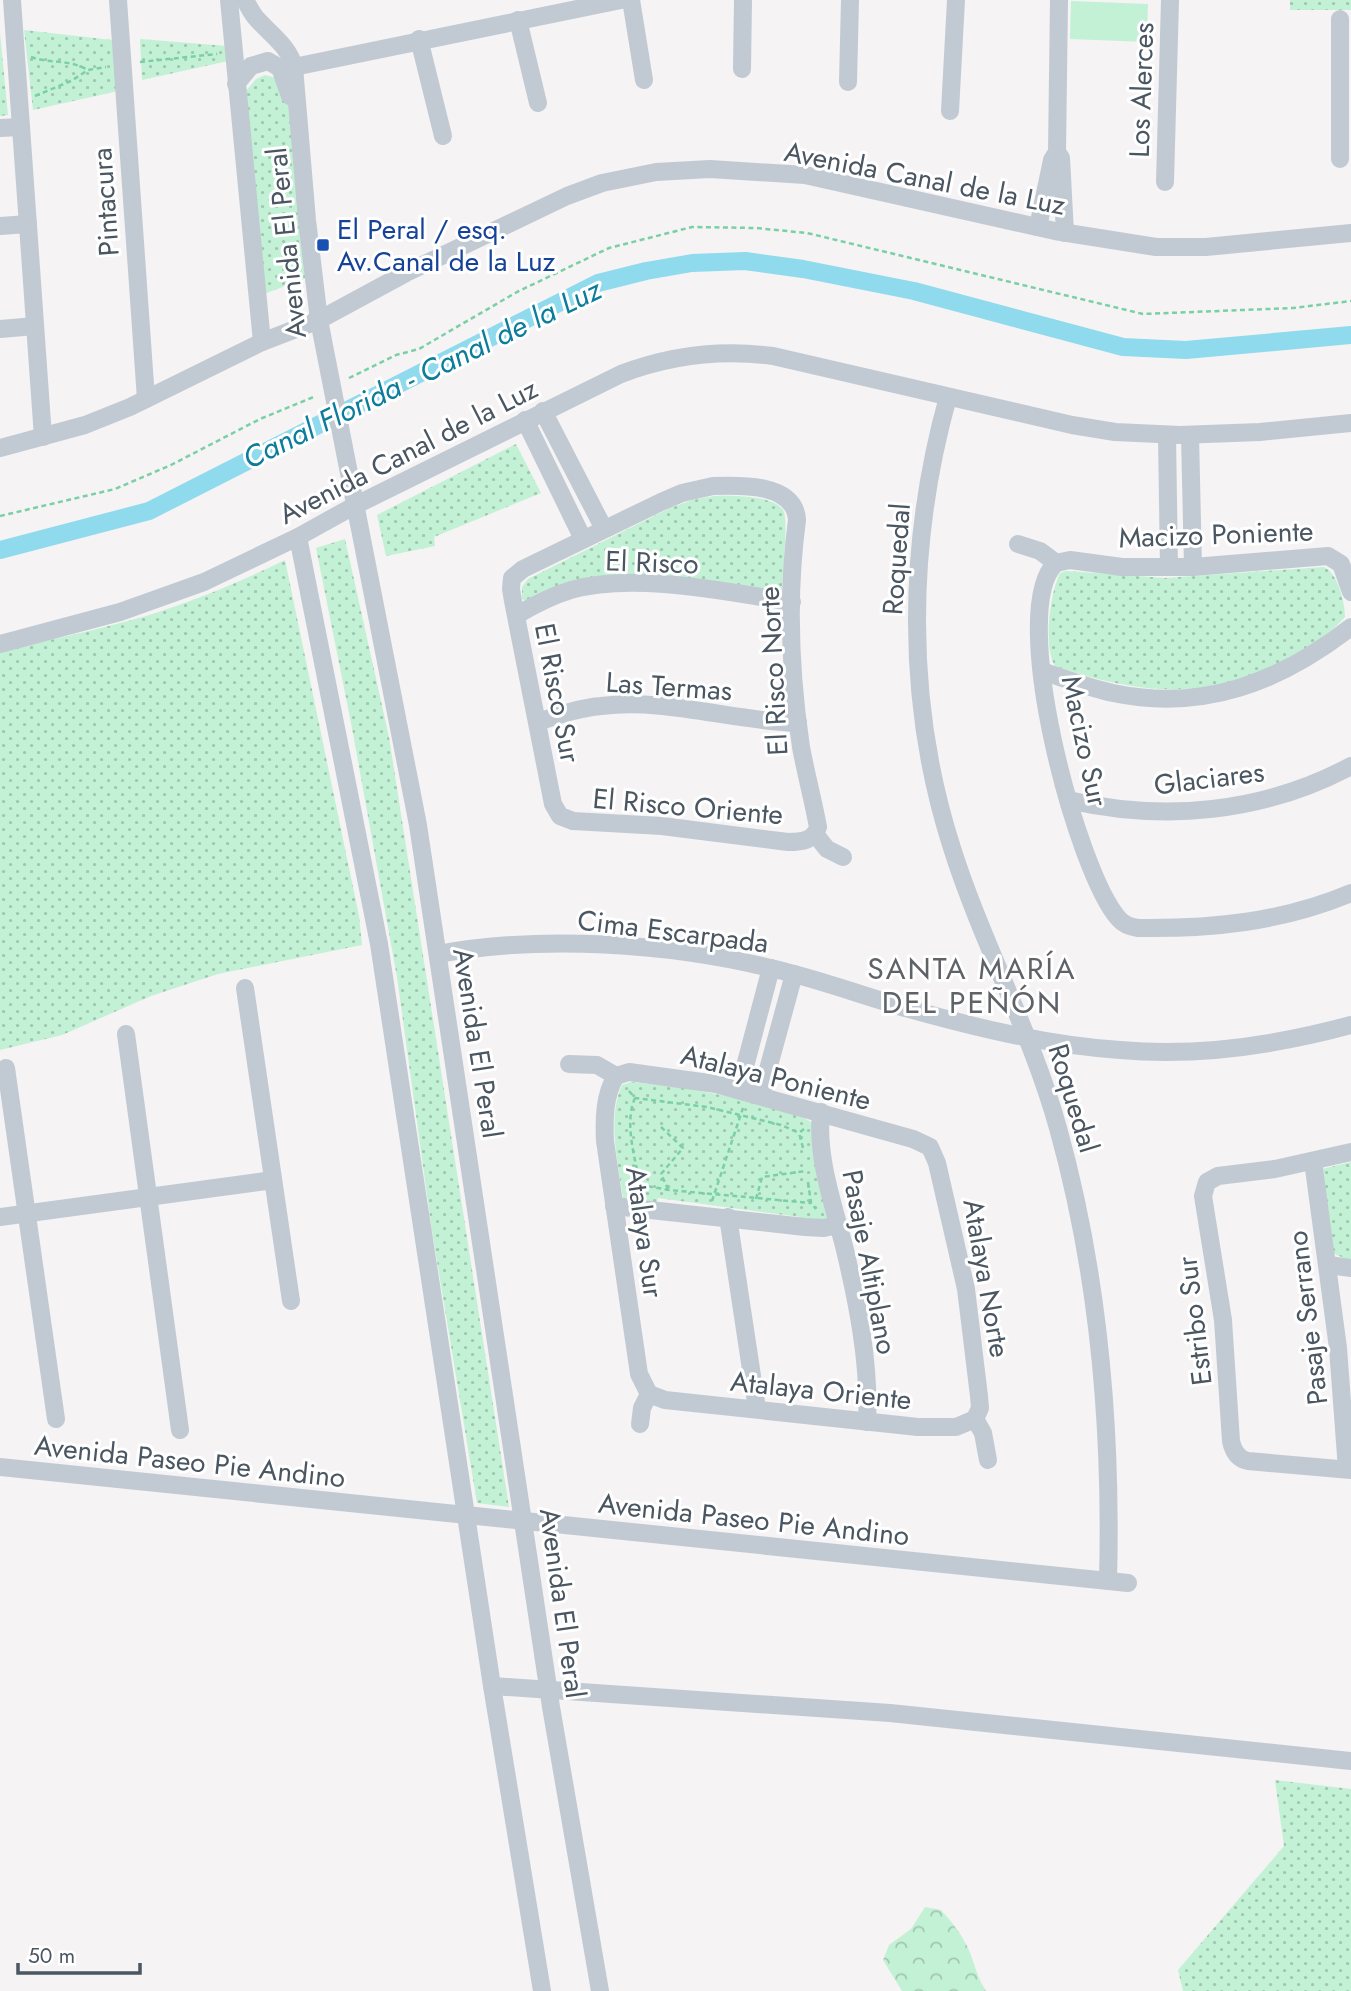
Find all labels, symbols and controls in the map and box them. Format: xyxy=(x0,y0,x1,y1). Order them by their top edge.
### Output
street label: Los Alerces xyxy=(1119,22,1164,158)
street label: Avenida Canal de la Luz xyxy=(781,131,1069,226)
street label: Avenida El Peral xyxy=(256,145,317,341)
street label: Pintacura xyxy=(81,146,130,258)
place label: El Peral / esq. Av.Canal de la Luz xyxy=(337,209,556,282)
marker: El Peral / esq. Av.Canal de la Luz xyxy=(315,237,331,253)
water label: Canal Florida - Canal de la Luz xyxy=(235,267,610,479)
street label: Avenida Canal de la Luz xyxy=(272,368,545,535)
street label: Roquedal xyxy=(872,502,921,616)
street label: Macizo Poniente xyxy=(1118,511,1314,558)
street label: El Risco xyxy=(605,540,699,585)
street label: El Risco Norte xyxy=(749,585,798,757)
street label: El Risco Sur xyxy=(524,620,591,767)
street label: Las Termas xyxy=(604,662,734,711)
street label: Macizo Sur xyxy=(1051,672,1118,811)
street label: Glaciares xyxy=(1152,751,1266,806)
street label: El Risco Oriente xyxy=(591,778,785,835)
street label: Cima Escarpada xyxy=(575,899,771,964)
street label: Avenida El Peral xyxy=(442,945,513,1141)
district label: SANTA MARÍA DEL PEÑÓN xyxy=(867,947,1077,1024)
street label: Atalaya Poniente xyxy=(676,1034,875,1121)
street label: Roquedal xyxy=(1038,1039,1109,1158)
street label: Atalaya Sur xyxy=(615,1164,674,1301)
street label: Pasaje Altiplano xyxy=(832,1166,908,1358)
street label: Atalaya Norte xyxy=(952,1196,1021,1361)
street label: Pasaje Serrano xyxy=(1276,1229,1339,1407)
street label: Estribo Sur xyxy=(1166,1254,1223,1388)
street label: Atalaya Oriente xyxy=(728,1361,914,1420)
street label: Avenida Paseo Pie Andino xyxy=(32,1425,347,1498)
street label: Avenida Paseo Pie Andino xyxy=(596,1483,911,1556)
street label: Avenida El Peral xyxy=(529,1505,596,1701)
scale bar xyxy=(18,1932,140,1976)
text: 50 m xyxy=(28,1941,75,1971)

